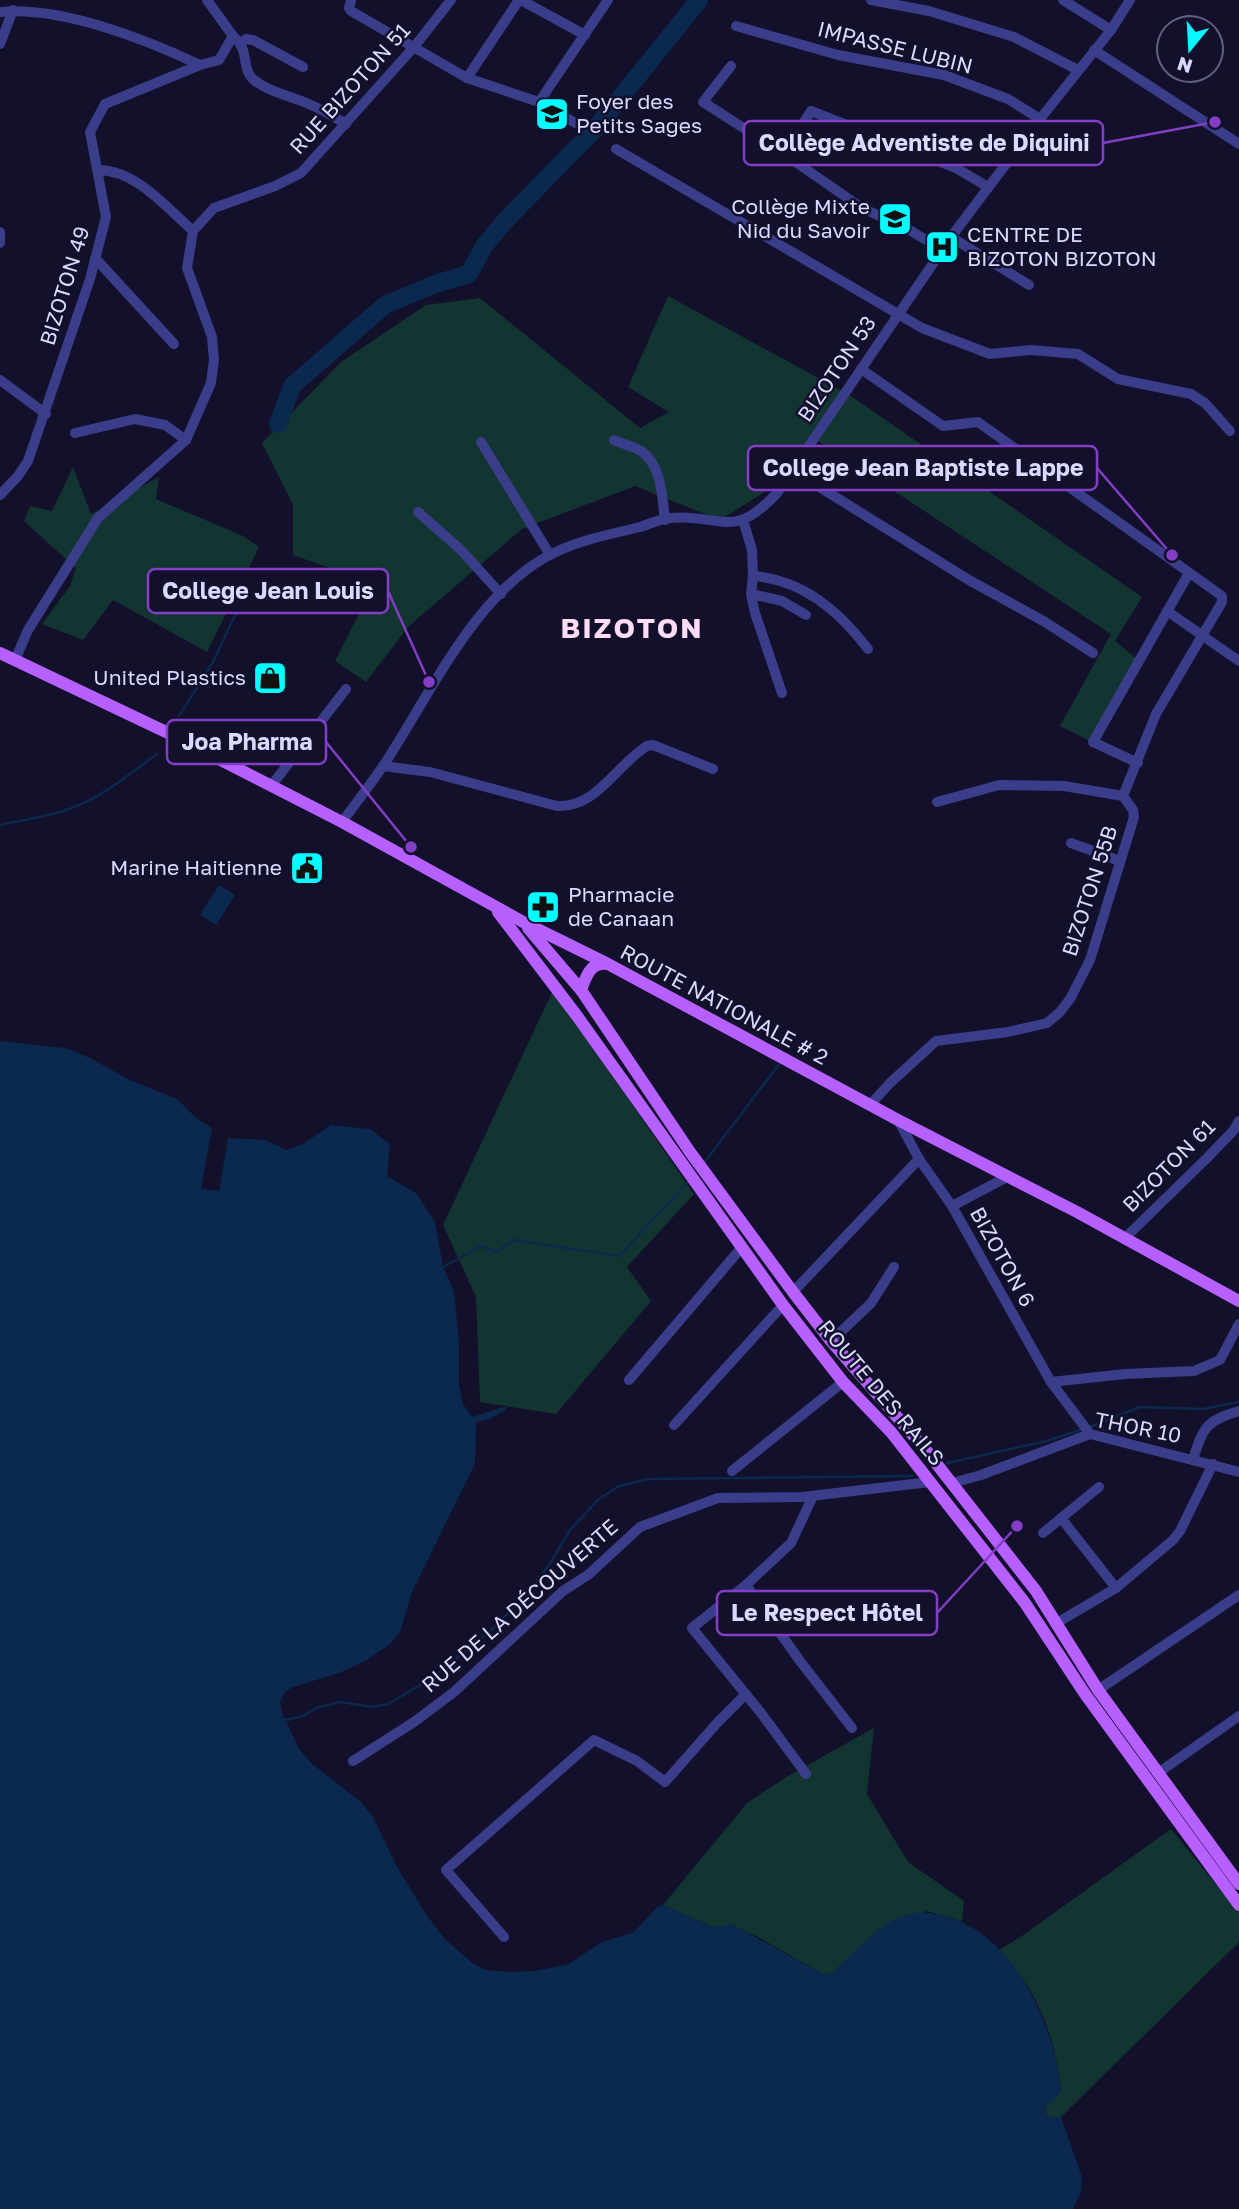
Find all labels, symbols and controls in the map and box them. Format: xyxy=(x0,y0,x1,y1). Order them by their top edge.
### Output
north arrow xyxy=(1155,14,1225,84)
street label: IMPASSE LUBIN xyxy=(815,15,975,79)
street label: RUE BIZOTON 51 xyxy=(284,17,415,159)
text: N xyxy=(1174,52,1195,79)
place label: Foyer des Petits Sages xyxy=(576,88,702,138)
school or university icon: Foyer des Petits Sages xyxy=(533,95,571,133)
callout: Collège Adventiste de Diquini xyxy=(744,121,1103,165)
text: Collège Adventiste de Diquini xyxy=(759,128,1089,156)
place label: Collège Mixte Nid du Savoir xyxy=(731,193,870,243)
school or university icon: Collège Mixte Nid du Savoir xyxy=(876,200,914,238)
place label: CENTRE DE BIZOTON BIZOTON xyxy=(967,221,1157,271)
street label: BIZOTON 49 xyxy=(34,223,94,348)
hospital icon: CENTRE DE BIZOTON BIZOTON xyxy=(923,228,961,266)
street label: BIZOTON 53 xyxy=(791,311,881,426)
callout: College Jean Baptiste Lappe xyxy=(748,446,1097,490)
text: College Jean Baptiste Lappe xyxy=(762,453,1084,481)
callout: College Jean Louis xyxy=(148,569,388,613)
text: College Jean Louis xyxy=(162,576,374,604)
district label: BIZOTON xyxy=(561,611,703,644)
shop icon: United Plastics xyxy=(251,659,289,697)
place label: United Plastics xyxy=(93,664,246,690)
callout: Joa Pharma xyxy=(167,720,326,764)
text: Joa Pharma xyxy=(181,727,313,755)
street label: BIZOTON 55B xyxy=(1056,822,1122,959)
public building icon: Marine Haitienne xyxy=(288,849,326,887)
place label: Marine Haitienne xyxy=(110,854,282,880)
place label: Pharmacie de Canaan xyxy=(568,881,674,931)
pharmacy icon: Pharmacie de Canaan xyxy=(524,888,562,926)
street label: ROUTE NATIONALE # 2 xyxy=(616,938,833,1070)
street label: BIZOTON 61 xyxy=(1117,1114,1220,1217)
street label: BIZOTON 6 xyxy=(965,1202,1041,1311)
street label: ROUTE DES RAILS xyxy=(813,1314,950,1471)
street label: THOR 10 xyxy=(1093,1406,1184,1448)
street label: RUE DE LA DÉCOUVERTE xyxy=(416,1513,623,1698)
callout: Le Respect Hôtel xyxy=(717,1591,937,1635)
text: Le Respect Hôtel xyxy=(731,1598,923,1626)

